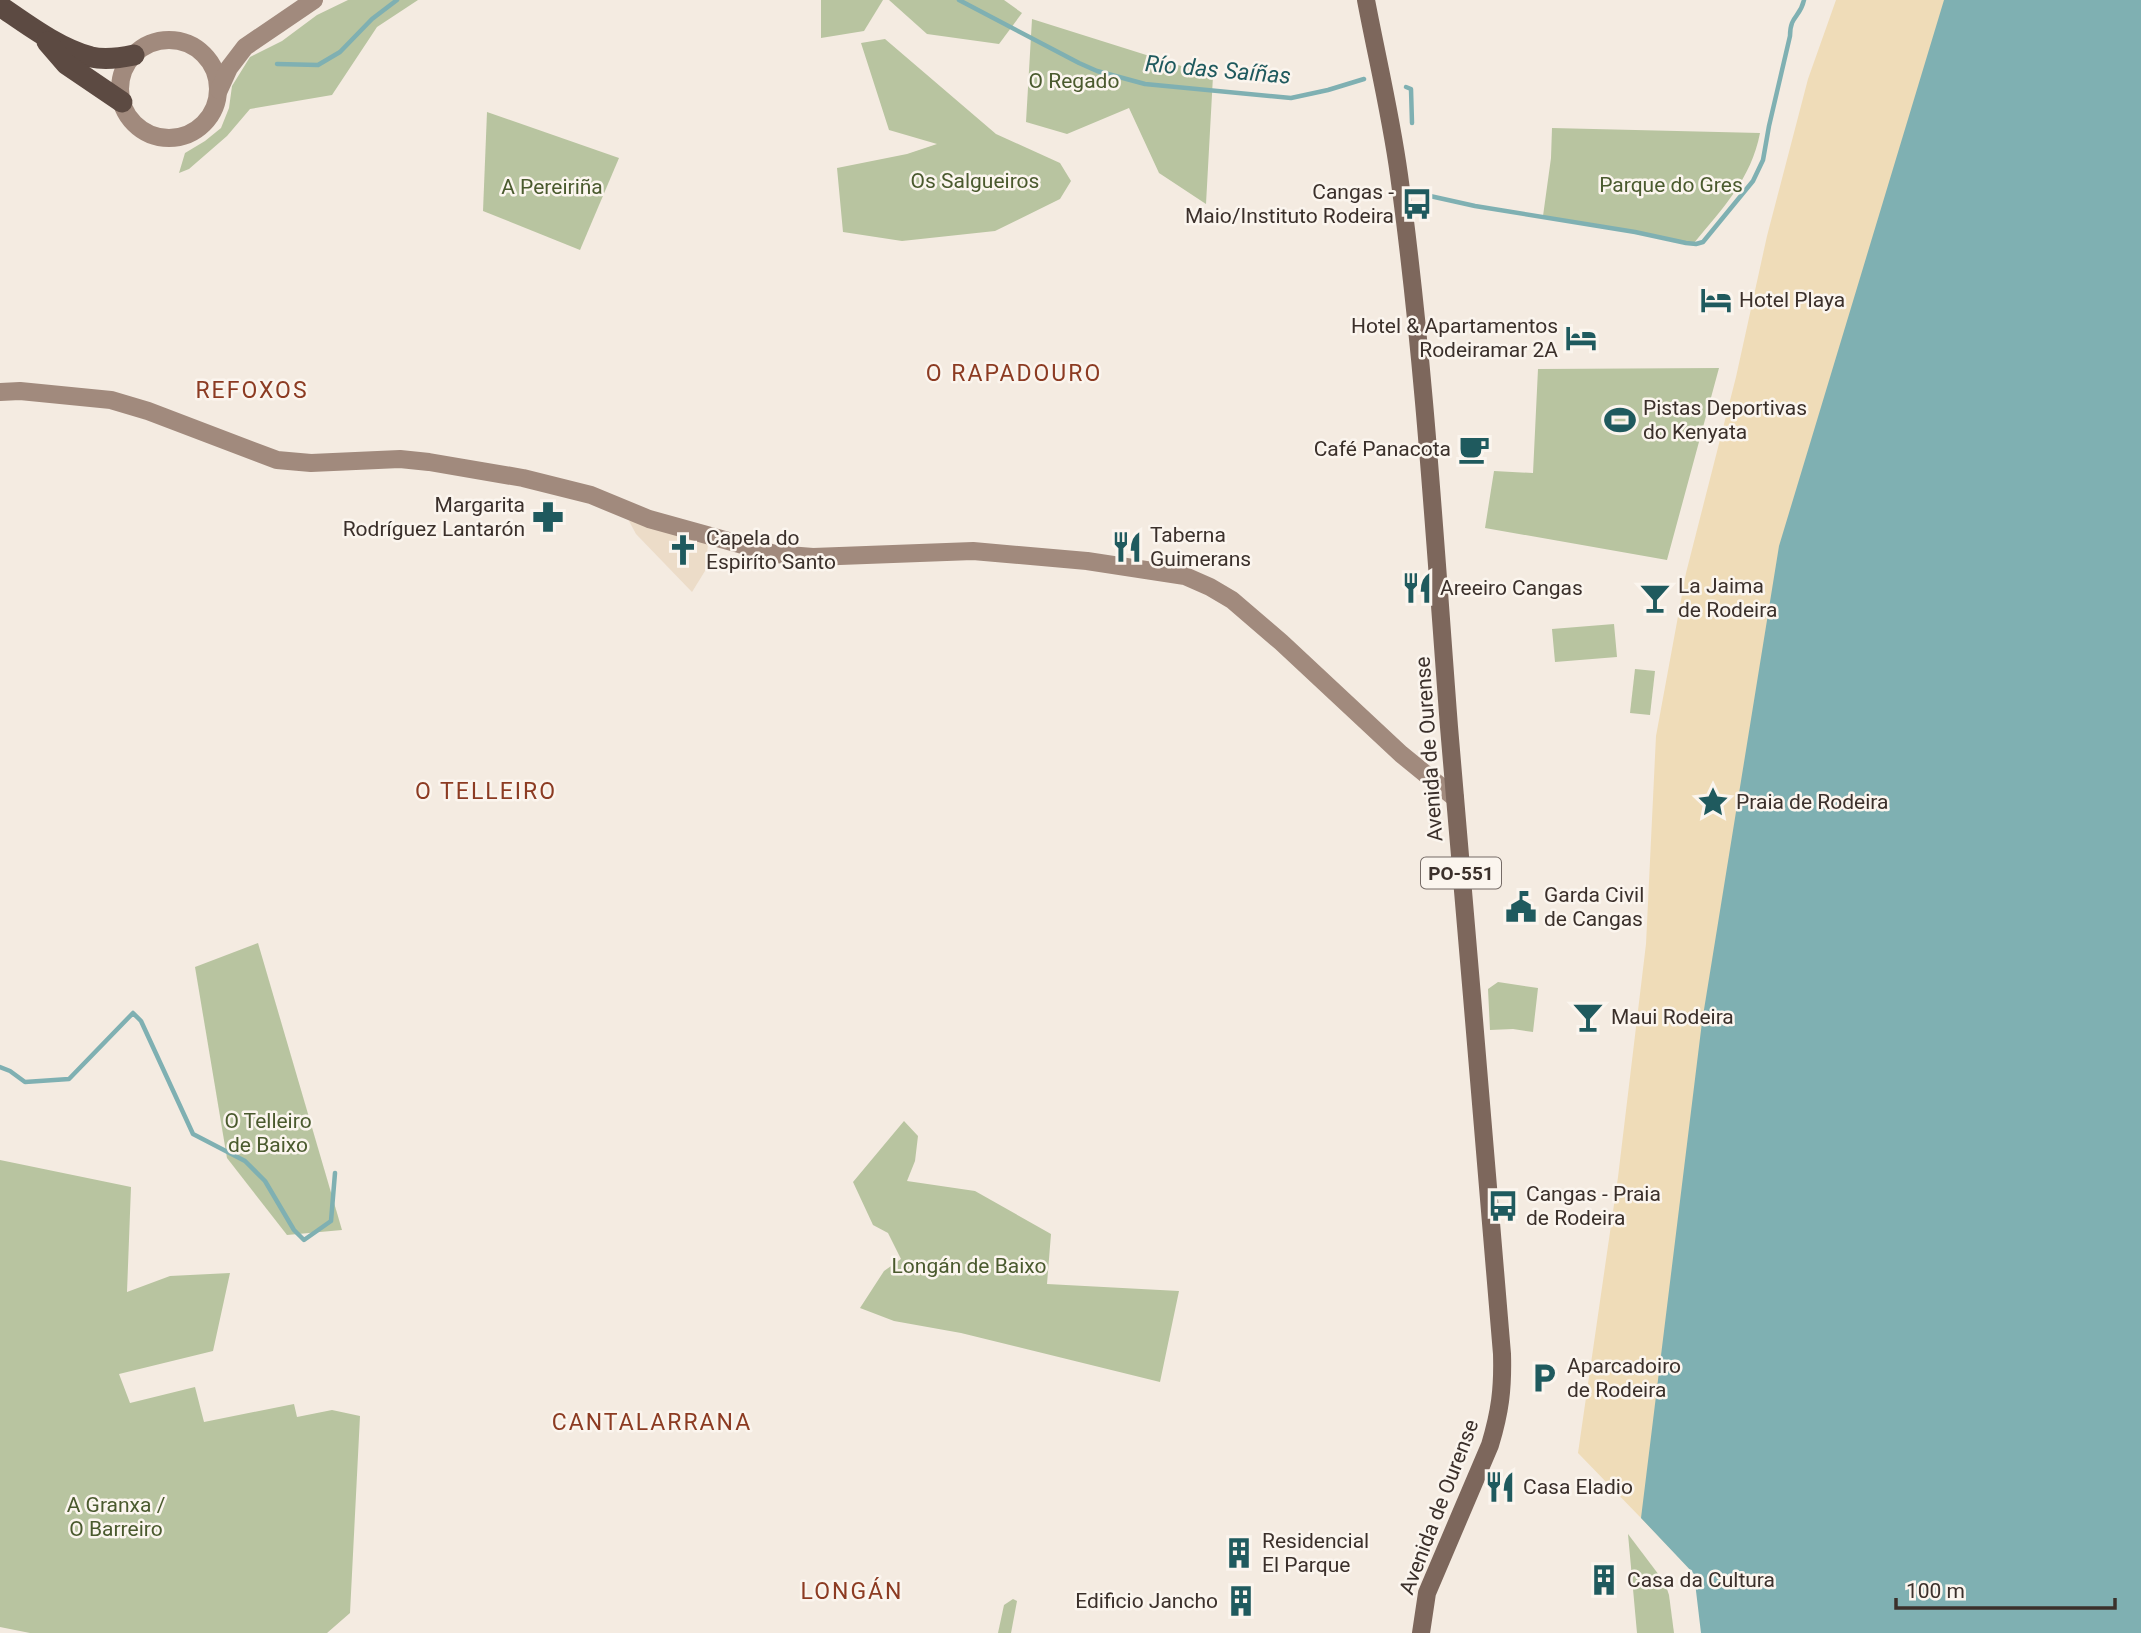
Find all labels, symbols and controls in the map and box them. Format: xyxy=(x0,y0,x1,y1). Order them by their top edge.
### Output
water label: Río das Saíñas xyxy=(1144,50,1292,90)
park label: O Regado xyxy=(1029,69,1119,93)
park label: Os Salgueiros xyxy=(911,169,1039,193)
park label: Parque do Gres xyxy=(1599,173,1743,197)
park label: A Pereiriña xyxy=(501,175,603,199)
place label: Cangas - Maio/Instituto Rodeira xyxy=(1185,180,1394,228)
bus stop icon: Cangas - Maio/Instituto Rodeira xyxy=(1400,187,1434,221)
hotel icon: Hotel Playa xyxy=(1699,283,1733,317)
place label: Hotel Playa xyxy=(1739,288,1845,312)
place label: Hotel & Apartamentos Rodeiramar 2A xyxy=(1351,314,1558,362)
hotel icon: Hotel & Apartamentos Rodeiramar 2A xyxy=(1564,321,1598,355)
district label: O RAPADOURO xyxy=(926,360,1102,387)
district label: REFOXOS xyxy=(195,377,309,404)
place label: Pistas Deportivas do Kenyata xyxy=(1643,396,1807,444)
sports icon: Pistas Deportivas do Kenyata xyxy=(1603,403,1637,437)
cafe icon: Café Panacota xyxy=(1457,432,1491,466)
place label: Café Panacota xyxy=(1314,437,1451,461)
place label: Margarita Rodríguez Lantarón xyxy=(343,493,525,541)
pharmacy icon: Margarita Rodríguez Lantarón xyxy=(531,500,565,534)
place label: Taberna Guimerans xyxy=(1150,523,1251,571)
place label: Capela do Espiríto Santo xyxy=(706,526,836,574)
restaurant icon: Taberna Guimerans xyxy=(1110,530,1144,564)
church icon: Capela do Espiríto Santo xyxy=(666,533,700,567)
restaurant icon: Areeiro Cangas xyxy=(1400,571,1434,605)
place label: La Jaima de Rodeira xyxy=(1678,574,1777,622)
place label: Areeiro Cangas xyxy=(1440,576,1583,600)
bar icon: La Jaima de Rodeira xyxy=(1638,581,1672,615)
street label: Avenida de Ourense xyxy=(1411,656,1447,842)
district label: O TELLEIRO xyxy=(415,778,557,805)
place icon: Praia de Rodeira xyxy=(1696,785,1730,819)
place label: Praia de Rodeira xyxy=(1736,790,1888,814)
road number: PO-551 xyxy=(1421,858,1501,888)
place label: Garda Civil de Cangas xyxy=(1544,883,1644,931)
public building icon: Garda Civil de Cangas xyxy=(1504,890,1538,924)
bar icon: Maui Rodeira xyxy=(1571,1000,1605,1034)
place label: Maui Rodeira xyxy=(1611,1005,1734,1029)
park label: O Telleiro de Baixo xyxy=(224,1109,312,1157)
place label: Cangas - Praia de Rodeira xyxy=(1526,1182,1661,1230)
bus stop icon: Cangas - Praia de Rodeira xyxy=(1486,1189,1520,1223)
park label: Longán de Baixo xyxy=(892,1254,1046,1278)
place label: Aparcadoiro de Rodeira xyxy=(1567,1354,1681,1402)
parking icon: Aparcadoiro de Rodeira xyxy=(1527,1361,1561,1395)
district label: CANTALARRANA xyxy=(552,1409,752,1436)
street label: Avenida de Ourense xyxy=(1395,1416,1483,1598)
restaurant icon: Casa Eladio xyxy=(1483,1470,1517,1504)
place label: Casa Eladio xyxy=(1523,1475,1633,1499)
park label: A Granxa / O Barreiro xyxy=(67,1493,166,1541)
place label: Residencial El Parque xyxy=(1262,1529,1369,1577)
building icon: Residencial El Parque xyxy=(1222,1536,1256,1570)
building icon: Casa da Cultura xyxy=(1587,1563,1621,1597)
scale bar xyxy=(1896,1566,2115,1610)
place label: Casa da Cultura xyxy=(1627,1568,1775,1592)
district label: LONGÁN xyxy=(801,1577,903,1605)
text: 100 m xyxy=(1906,1579,1965,1603)
building icon: Edificio Jancho xyxy=(1224,1584,1258,1618)
place label: Edificio Jancho xyxy=(1075,1589,1218,1613)

